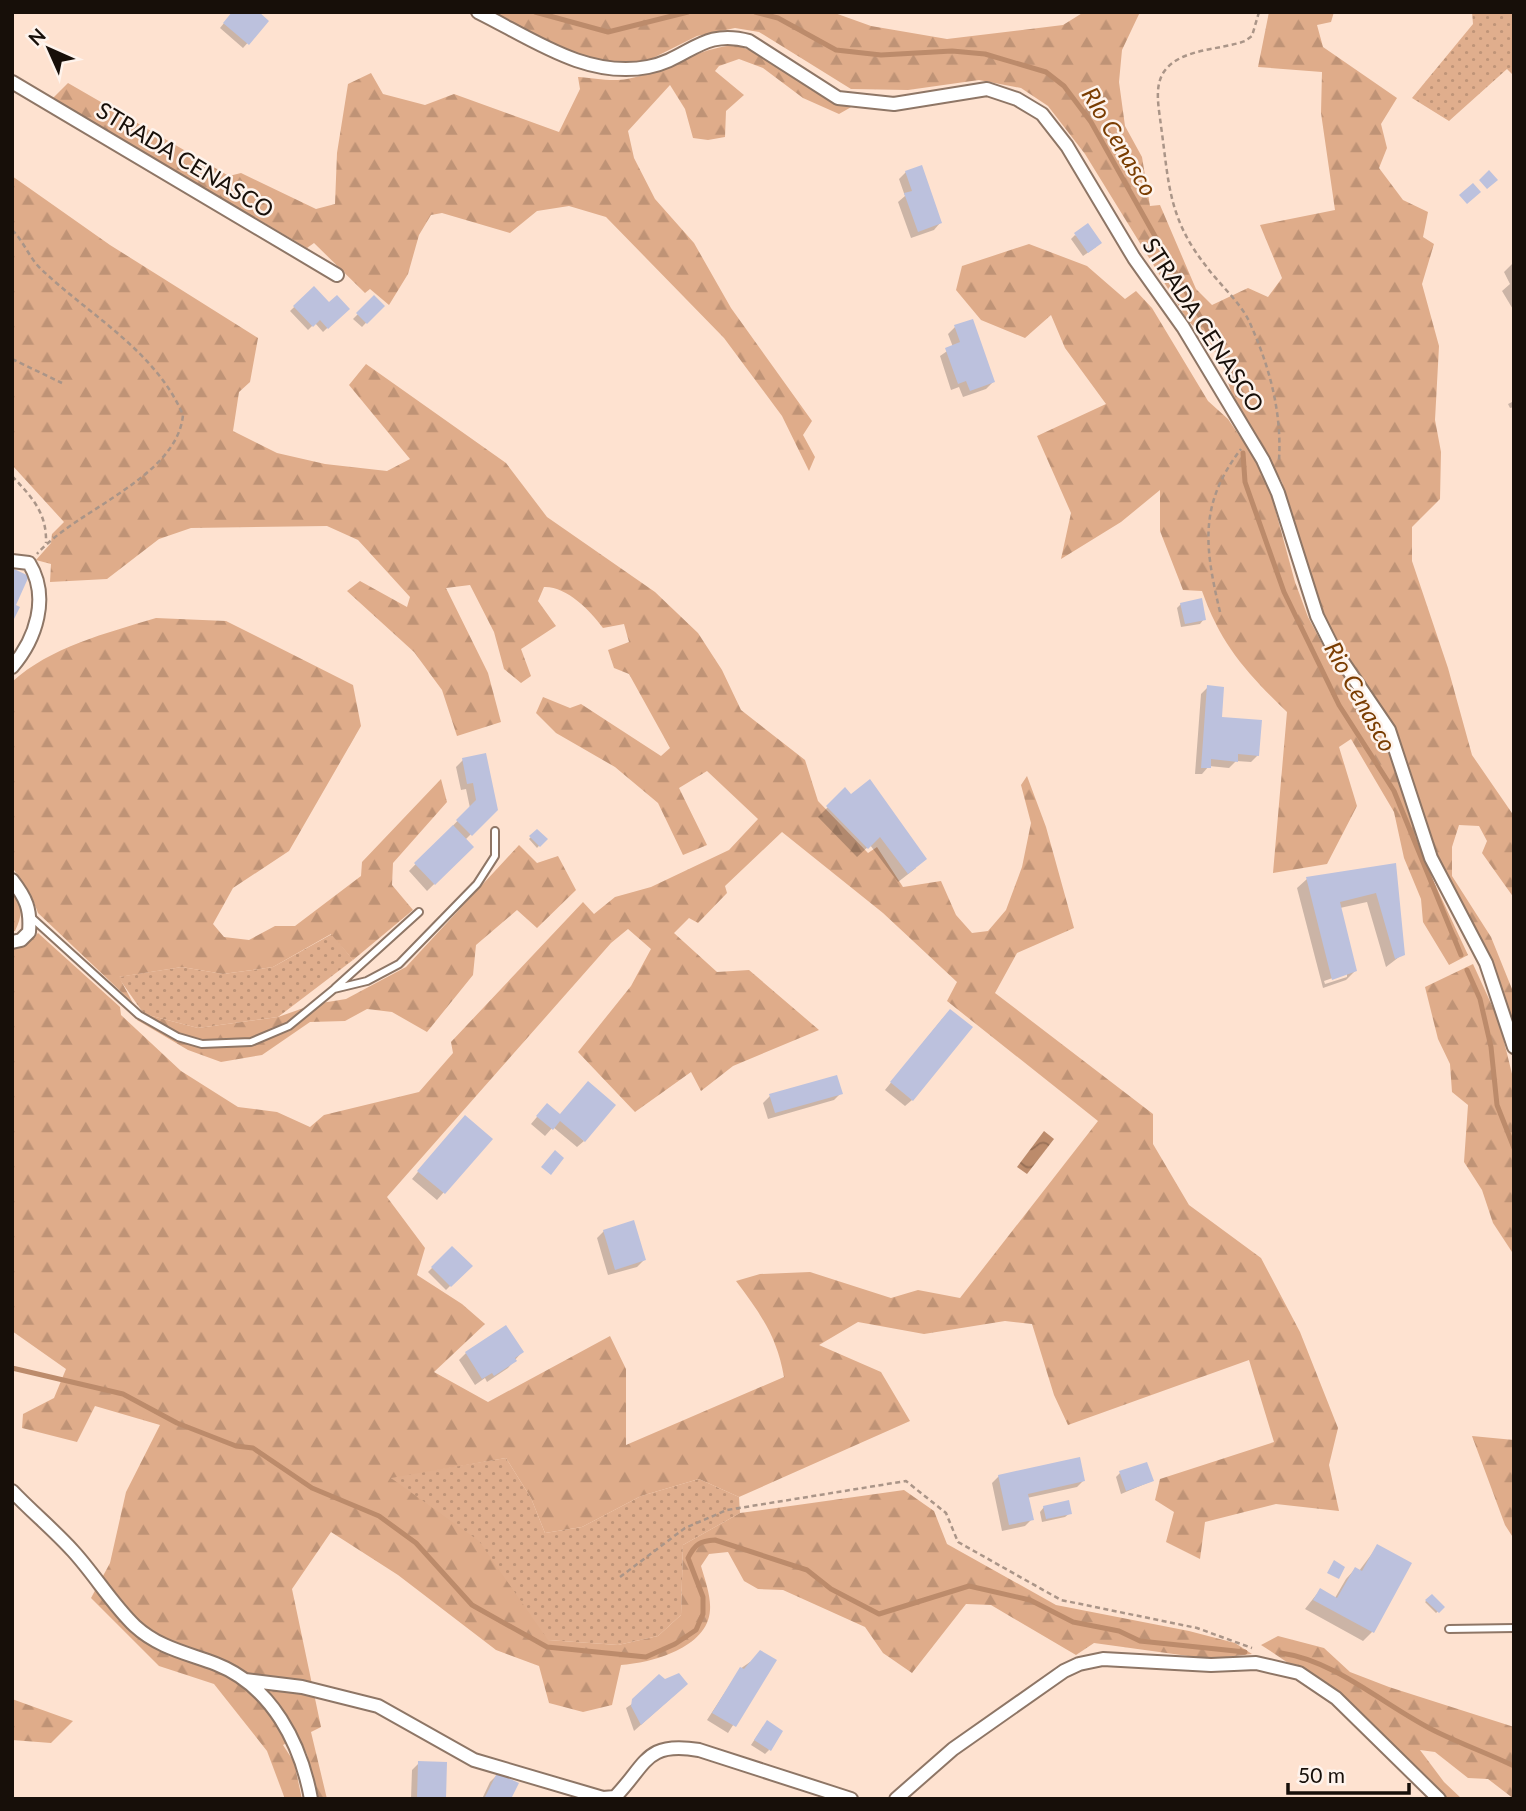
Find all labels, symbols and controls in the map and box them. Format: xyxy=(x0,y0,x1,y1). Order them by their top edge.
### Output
north arrow xyxy=(14,14,84,84)
text: N xyxy=(23,23,50,50)
water label: RIo Cenasco xyxy=(1076,81,1164,201)
street label: STRADA CENASCO xyxy=(92,95,279,223)
street label: STRADA CENASCO xyxy=(1137,232,1270,417)
water label: Rio Cenasco xyxy=(1319,636,1403,756)
scale bar xyxy=(1288,1752,1409,1796)
text: 50 m xyxy=(1298,1762,1345,1787)

